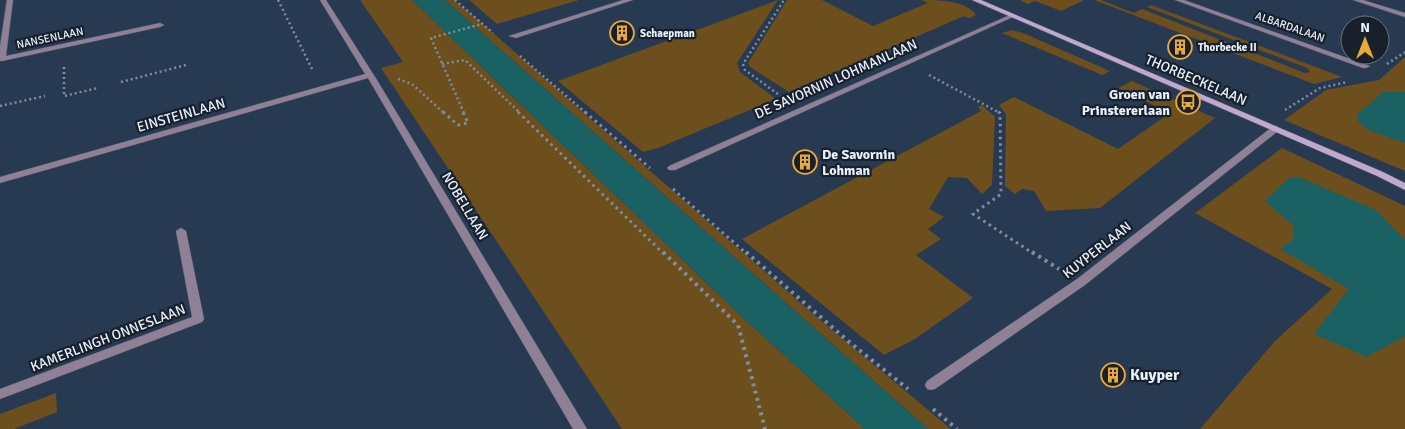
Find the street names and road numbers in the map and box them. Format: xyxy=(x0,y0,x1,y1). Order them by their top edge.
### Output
street label: ALBARDALAAN xyxy=(1254,9,1326,45)
street label: NANSENLAAN xyxy=(15,25,85,51)
street label: DE SAVORNIN LOHMANLAAN xyxy=(752,35,920,123)
street label: THORBECKELAAN xyxy=(1143,51,1249,109)
street label: EINSTEINLAAN xyxy=(135,94,227,136)
street label: NOBELLAAN xyxy=(438,169,492,243)
street label: KUYPERLAAN xyxy=(1059,218,1135,282)
street label: KAMERLINGH ONNESLAAN xyxy=(28,301,188,375)

